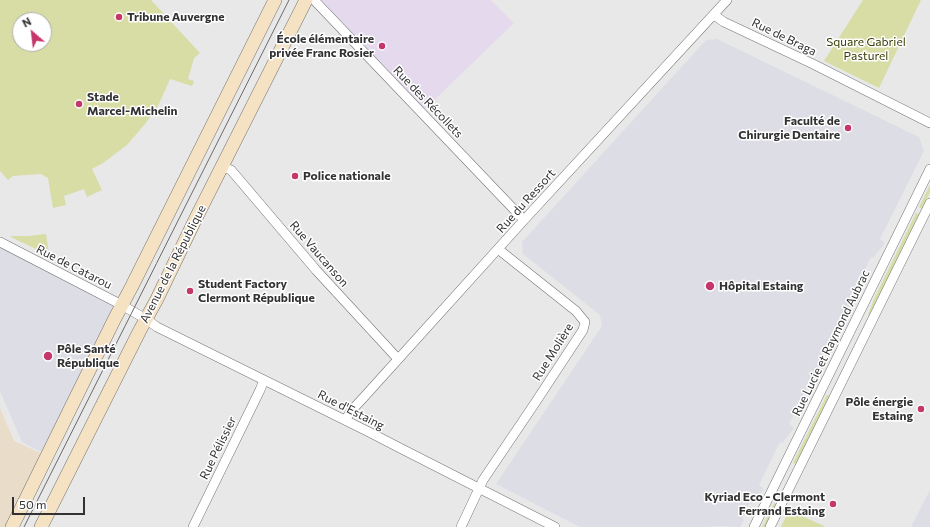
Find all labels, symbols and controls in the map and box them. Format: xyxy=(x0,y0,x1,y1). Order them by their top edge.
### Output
place label: Tribune Auvergne xyxy=(127,10,225,24)
north arrow xyxy=(12,12,52,52)
marker: Tribune Auvergne xyxy=(114,12,124,22)
text: N xyxy=(20,14,33,30)
street label: Rue de Braga xyxy=(749,15,819,59)
place label: École élémentaire privée Franc Rosier xyxy=(269,32,374,60)
park label: Square Gabriel Pasturel xyxy=(826,35,906,63)
marker: École élémentaire privée Franc Rosier xyxy=(377,41,387,51)
street label: Rue des Récollets xyxy=(390,63,466,141)
place label: Stade Marcel-Michelin xyxy=(87,90,178,118)
marker: Stade Marcel-Michelin xyxy=(74,99,84,109)
place label: Faculté de Chirurgie Dentaire xyxy=(738,114,840,142)
marker: Faculté de Chirurgie Dentaire xyxy=(843,123,853,133)
street label: Rue du Ressort xyxy=(494,166,558,236)
place label: Police nationale xyxy=(303,169,391,183)
marker: Police nationale xyxy=(290,171,300,181)
street label: Avenue de la République xyxy=(137,203,209,325)
street label: Rue Vaucanson xyxy=(287,218,351,290)
street label: Rue de Catarou xyxy=(34,242,114,292)
street label: Rue Lucie et Raymond Aubrac xyxy=(789,268,873,418)
place label: Student Factory Clermont République xyxy=(198,277,315,305)
place label: Hôpital Estaing xyxy=(719,279,803,293)
marker: Hôpital Estaing xyxy=(704,280,716,292)
marker: Student Factory Clermont République xyxy=(185,286,195,296)
street label: Rue Molière xyxy=(530,320,576,384)
place label: Pôle Santé République xyxy=(57,342,119,370)
marker: Pôle Santé République xyxy=(42,350,54,362)
street label: Rue d'Estaing xyxy=(315,387,387,433)
place label: Pôle énergie Estaing xyxy=(846,395,913,423)
marker: Pôle énergie Estaing xyxy=(916,404,926,414)
street label: Rue Pélissier xyxy=(197,414,239,482)
scale bar xyxy=(14,489,87,515)
place label: Kyriad Eco - Clermont Ferrand Estaing xyxy=(704,490,825,518)
text: 50 m xyxy=(19,497,47,511)
marker: Kyriad Eco - Clermont Ferrand Estaing xyxy=(828,499,838,509)

